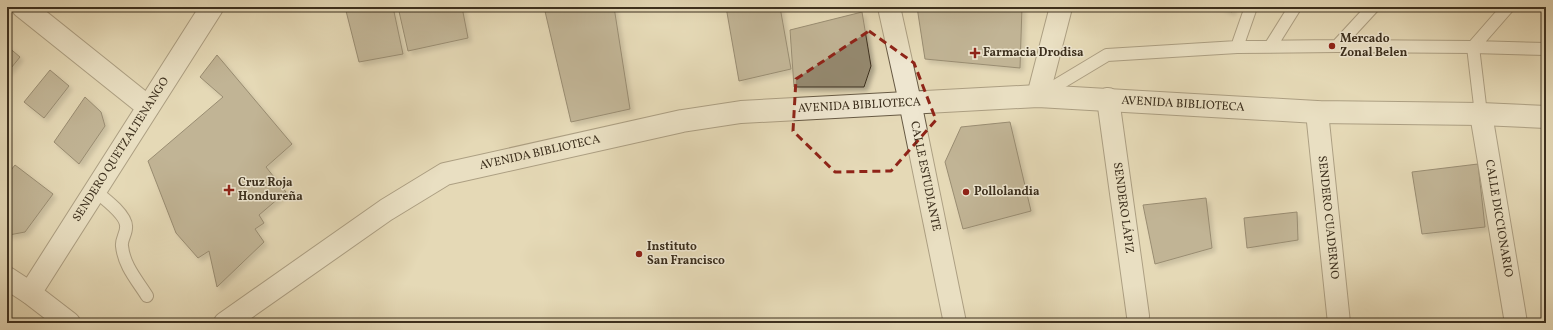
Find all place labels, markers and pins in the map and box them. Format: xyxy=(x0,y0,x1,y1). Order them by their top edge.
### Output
place label: Mercado Zonal Belen xyxy=(1340,31,1407,61)
marker: Mercado Zonal Belen xyxy=(1327,41,1337,51)
place label: Farmacia Drodisa xyxy=(983,45,1084,61)
marker: Farmacia Drodisa xyxy=(970,48,980,58)
place label: Cruz Roja Hondureña xyxy=(238,175,303,205)
marker: Cruz Roja Hondureña xyxy=(223,184,235,196)
place label: Pollolandia xyxy=(974,184,1040,200)
marker: Pollolandia xyxy=(961,187,971,197)
place label: Instituto San Francisco xyxy=(647,239,725,269)
marker: Instituto San Francisco xyxy=(634,249,644,259)

